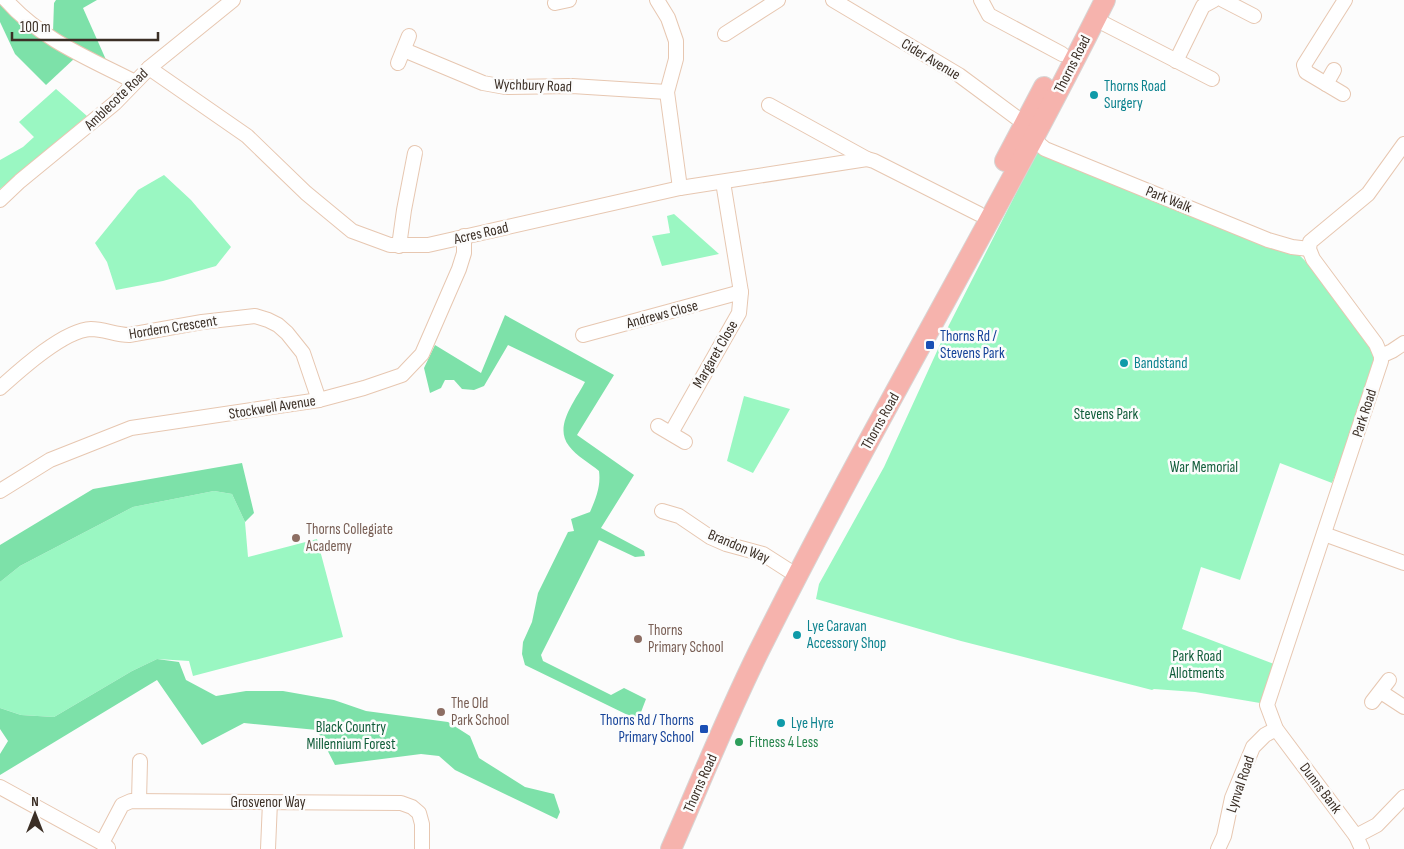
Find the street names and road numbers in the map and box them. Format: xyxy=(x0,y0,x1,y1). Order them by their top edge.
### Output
street label: Thorns Road xyxy=(1050,32,1095,96)
street label: Cider Avenue xyxy=(898,34,964,84)
street label: Amblecote Road xyxy=(80,64,152,135)
street label: Wychbury Road xyxy=(494,75,572,96)
street label: Park Walk xyxy=(1143,182,1195,217)
street label: Acres Road xyxy=(451,218,510,249)
street label: Andrews Close xyxy=(623,296,700,333)
street label: Hordern Crescent xyxy=(128,311,219,344)
street label: Margaret Close xyxy=(688,317,742,391)
street label: Park Road xyxy=(1348,387,1381,440)
street label: Thorns Road xyxy=(857,389,904,453)
street label: Stockwell Avenue xyxy=(227,391,317,424)
street label: Brandon Way xyxy=(705,525,773,568)
street label: Thorns Road xyxy=(679,751,722,815)
street label: Lynval Road xyxy=(1222,753,1259,815)
street label: Dunns Bank xyxy=(1295,759,1346,818)
street label: Grosvenor Way xyxy=(230,793,306,812)

